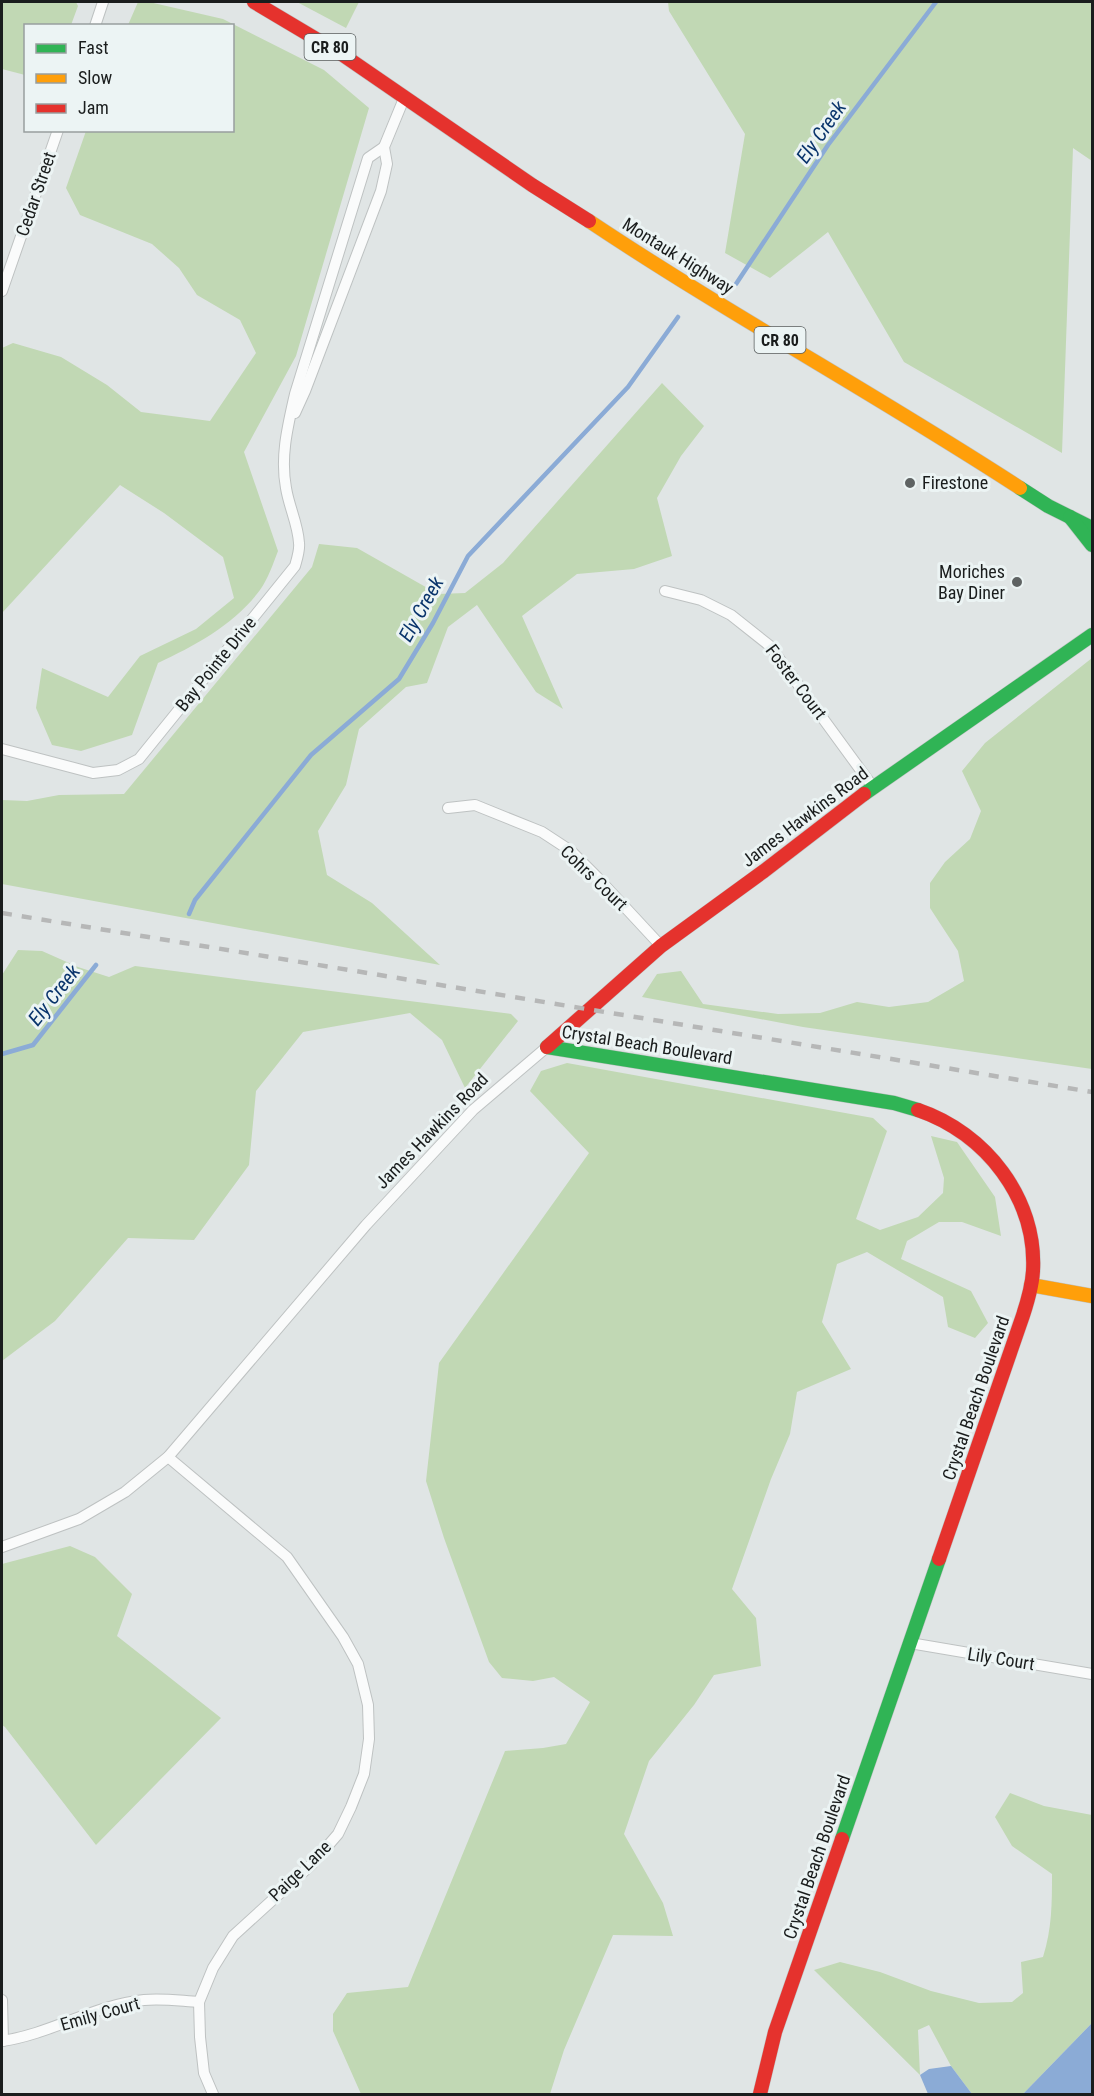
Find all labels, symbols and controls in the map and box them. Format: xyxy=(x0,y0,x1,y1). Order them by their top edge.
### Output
legend xyxy=(24,24,234,132)
road number: CR 80 xyxy=(304,34,356,60)
text: Fast xyxy=(78,37,109,58)
text: Slow xyxy=(78,67,113,88)
water label: Ely Creek xyxy=(791,95,852,168)
text: Jam xyxy=(78,97,109,118)
street label: Cedar Street xyxy=(11,149,60,239)
street label: Montauk Highway xyxy=(619,213,738,298)
road number: CR 80 xyxy=(754,327,806,353)
place label: Firestone xyxy=(922,472,988,493)
marker: Firestone xyxy=(903,476,917,490)
place label: Moriches Bay Diner xyxy=(938,561,1006,603)
water label: Ely Creek xyxy=(393,571,449,646)
marker: Moriches Bay Diner xyxy=(1010,575,1024,589)
street label: Bay Pointe Drive xyxy=(171,612,260,715)
street label: Foster Court xyxy=(761,640,831,723)
street label: James Hawkins Road xyxy=(737,762,872,871)
street label: Cohrs Court xyxy=(556,841,632,915)
water label: Ely Creek xyxy=(23,959,86,1030)
street label: Crystal Beach Boulevard xyxy=(560,1021,734,1068)
street label: James Hawkins Road xyxy=(371,1068,492,1193)
street label: Crystal Beach Boulevard xyxy=(938,1313,1013,1483)
street label: Lily Court xyxy=(966,1643,1036,1674)
street label: Crystal Beach Boulevard xyxy=(779,1772,854,1942)
street label: Paige Lane xyxy=(264,1836,335,1905)
street label: Emily Court xyxy=(58,1992,142,2035)

